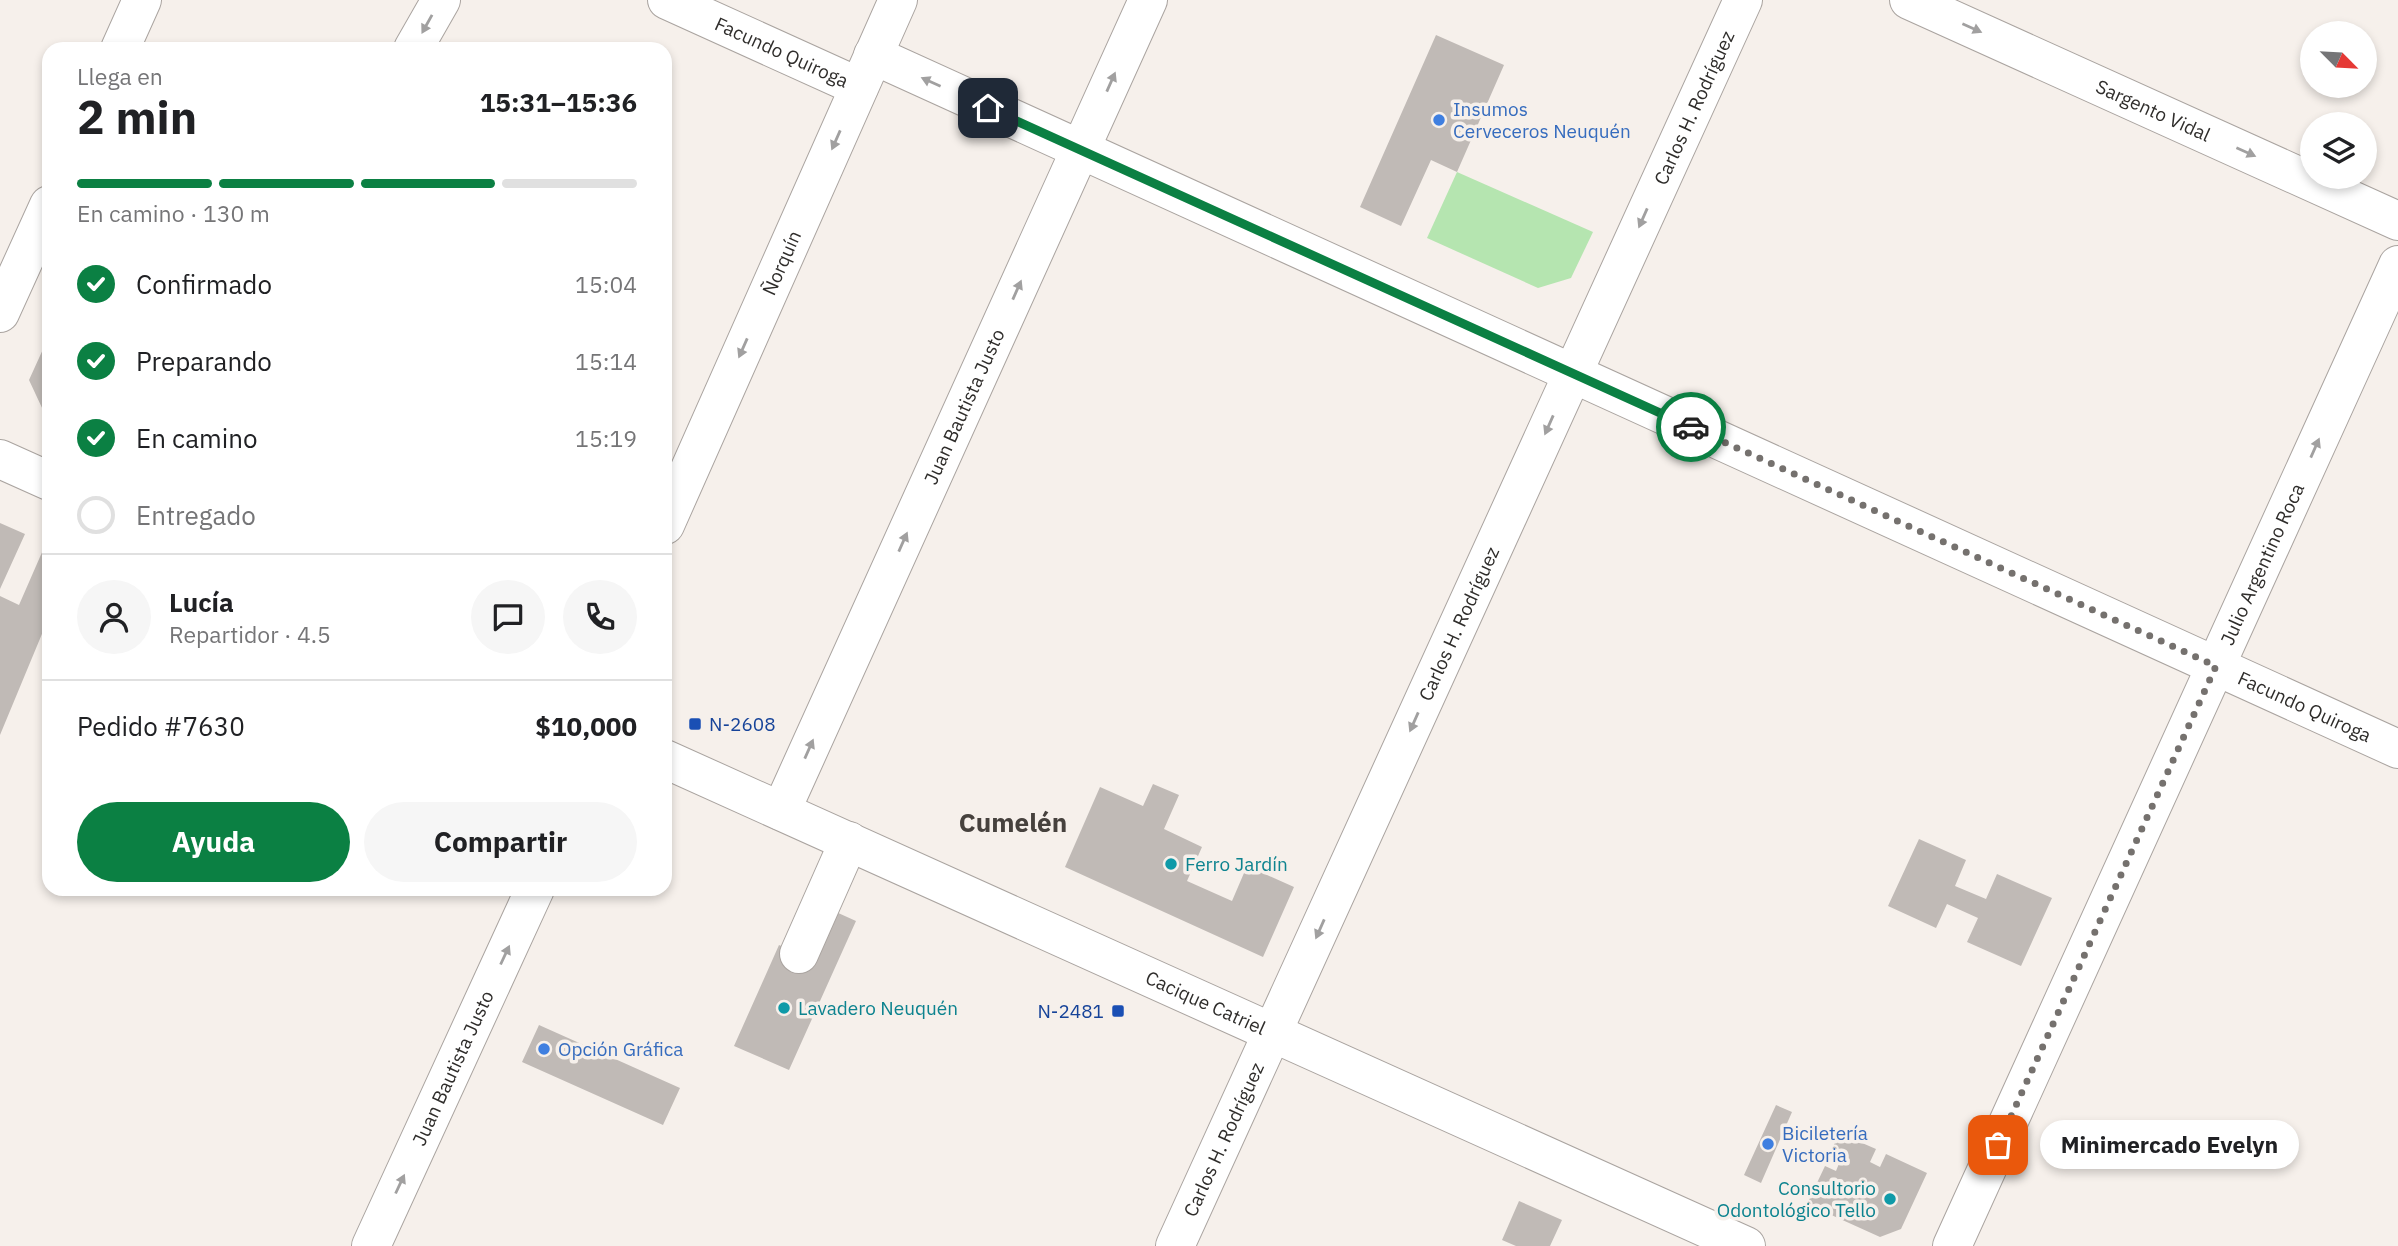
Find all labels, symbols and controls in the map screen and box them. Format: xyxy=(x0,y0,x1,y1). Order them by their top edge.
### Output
street label: Facundo Quiroga xyxy=(711,11,852,93)
one-way arrow xyxy=(421,15,433,34)
north arrow xyxy=(2300,21,2376,98)
map controls xyxy=(2300,21,2377,189)
one-way arrow xyxy=(1961,23,1982,34)
street label: Carlos H. Rodríguez xyxy=(1648,27,1740,189)
text: Llega en xyxy=(77,61,163,91)
one-way arrow xyxy=(1105,72,1117,92)
street label: Sargento Vidal xyxy=(2092,74,2214,147)
one-way arrow xyxy=(921,76,941,87)
pin xyxy=(958,78,1018,138)
text: 15:31–15:36 xyxy=(480,85,637,119)
text: 2 min xyxy=(77,87,197,147)
icon: home xyxy=(969,89,1007,127)
place label: Insumos Cerveceros Neuquén xyxy=(1453,97,1631,143)
marker: Insumos Cerveceros Neuquén xyxy=(1431,112,1447,128)
button: layers xyxy=(2300,112,2377,189)
one-way arrow xyxy=(830,130,842,150)
one-way arrow xyxy=(2236,146,2256,158)
text: En camino · 130 m xyxy=(77,198,270,228)
one-way arrow xyxy=(1637,208,1649,228)
street label: Ñorquín xyxy=(757,227,806,299)
icon: check xyxy=(77,265,115,303)
text: Confirmado xyxy=(136,267,272,301)
text: 15:04 xyxy=(575,269,637,299)
one-way arrow xyxy=(1012,279,1023,300)
street label: Juan Bautista Justo xyxy=(918,325,1010,488)
one-way arrow xyxy=(737,338,749,358)
icon: check xyxy=(77,342,115,380)
text: Preparando xyxy=(136,344,272,378)
text: 15:14 xyxy=(575,346,637,376)
courier xyxy=(1656,392,1726,462)
icon: car xyxy=(1672,408,1710,446)
one-way arrow xyxy=(1543,415,1555,435)
icon: check xyxy=(77,419,115,457)
text: En camino xyxy=(136,421,258,455)
text: 15:19 xyxy=(575,423,637,453)
one-way arrow xyxy=(2309,438,2321,458)
street label: Julio Argentino Roca xyxy=(2215,480,2309,649)
text: Entregado xyxy=(136,498,256,532)
one-way arrow xyxy=(898,531,909,552)
street label: Carlos H. Rodríguez xyxy=(1413,543,1504,705)
button: person xyxy=(77,580,151,654)
button: chat xyxy=(471,580,545,654)
button: phone xyxy=(563,580,637,654)
text: Lucía xyxy=(169,585,234,619)
text: Repartidor · 4.5 xyxy=(169,619,331,649)
street label: Facundo Quiroga xyxy=(2234,666,2375,747)
text: Pedido #7630 xyxy=(77,709,245,743)
text: $10,000 xyxy=(535,709,637,743)
one-way arrow xyxy=(1408,711,1419,732)
place label: N-2608 xyxy=(709,712,776,736)
marker: N-2608 xyxy=(687,716,703,732)
one-way arrow xyxy=(803,739,815,759)
button: Ayuda xyxy=(77,802,350,882)
button: Compartir xyxy=(364,802,637,882)
district label: Cumelén xyxy=(959,805,1067,839)
place label: Ferro Jardín xyxy=(1185,852,1288,876)
marker: Ferro Jardín xyxy=(1163,856,1179,872)
one-way arrow xyxy=(1314,918,1325,939)
one-way arrow xyxy=(499,945,511,965)
street label: Cacique Catriel xyxy=(1142,965,1269,1040)
street label: Juan Bautista Justo xyxy=(407,987,499,1149)
place label: Lavadero Neuquén xyxy=(798,996,958,1020)
place label: N-2481 xyxy=(1037,999,1104,1023)
marker: Lavadero Neuquén xyxy=(776,1000,792,1016)
marker: N-2481 xyxy=(1110,1003,1126,1019)
place label: Opción Gráfica xyxy=(558,1037,683,1061)
marker: Opción Gráfica xyxy=(536,1041,552,1057)
street label: Carlos H. Rodríguez xyxy=(1178,1058,1269,1220)
pin xyxy=(1968,1115,2028,1175)
callout: Minimercado Evelyn xyxy=(2040,1120,2299,1170)
place label: Biciletería Victoria xyxy=(1782,1121,1868,1167)
icon: bag xyxy=(1979,1126,2017,1164)
text: Minimercado Evelyn xyxy=(2061,1129,2278,1159)
marker: Biciletería Victoria xyxy=(1760,1136,1776,1152)
one-way arrow xyxy=(394,1174,406,1194)
place label: Consultorio Odontológico Tello xyxy=(1717,1176,1876,1222)
marker: Consultorio Odontológico Tello xyxy=(1882,1191,1898,1207)

